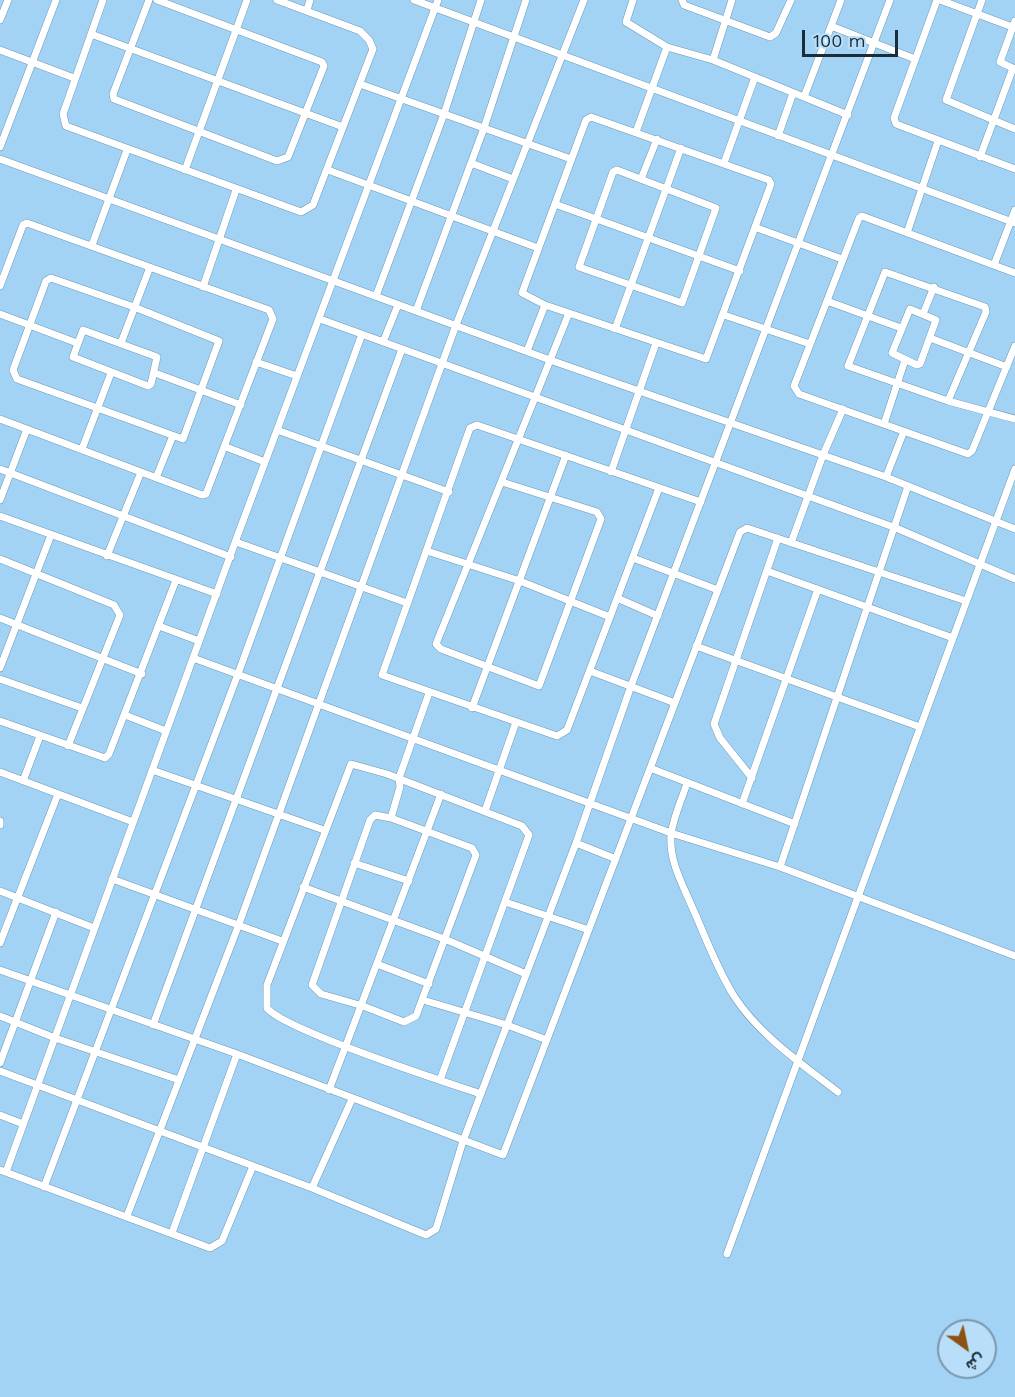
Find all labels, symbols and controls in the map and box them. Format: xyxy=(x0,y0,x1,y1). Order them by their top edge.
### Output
scale bar xyxy=(805,18,901,56)
text: 100 m xyxy=(813,30,866,51)
north arrow xyxy=(937,1319,997,1379)
text: ش xyxy=(963,1350,989,1376)

